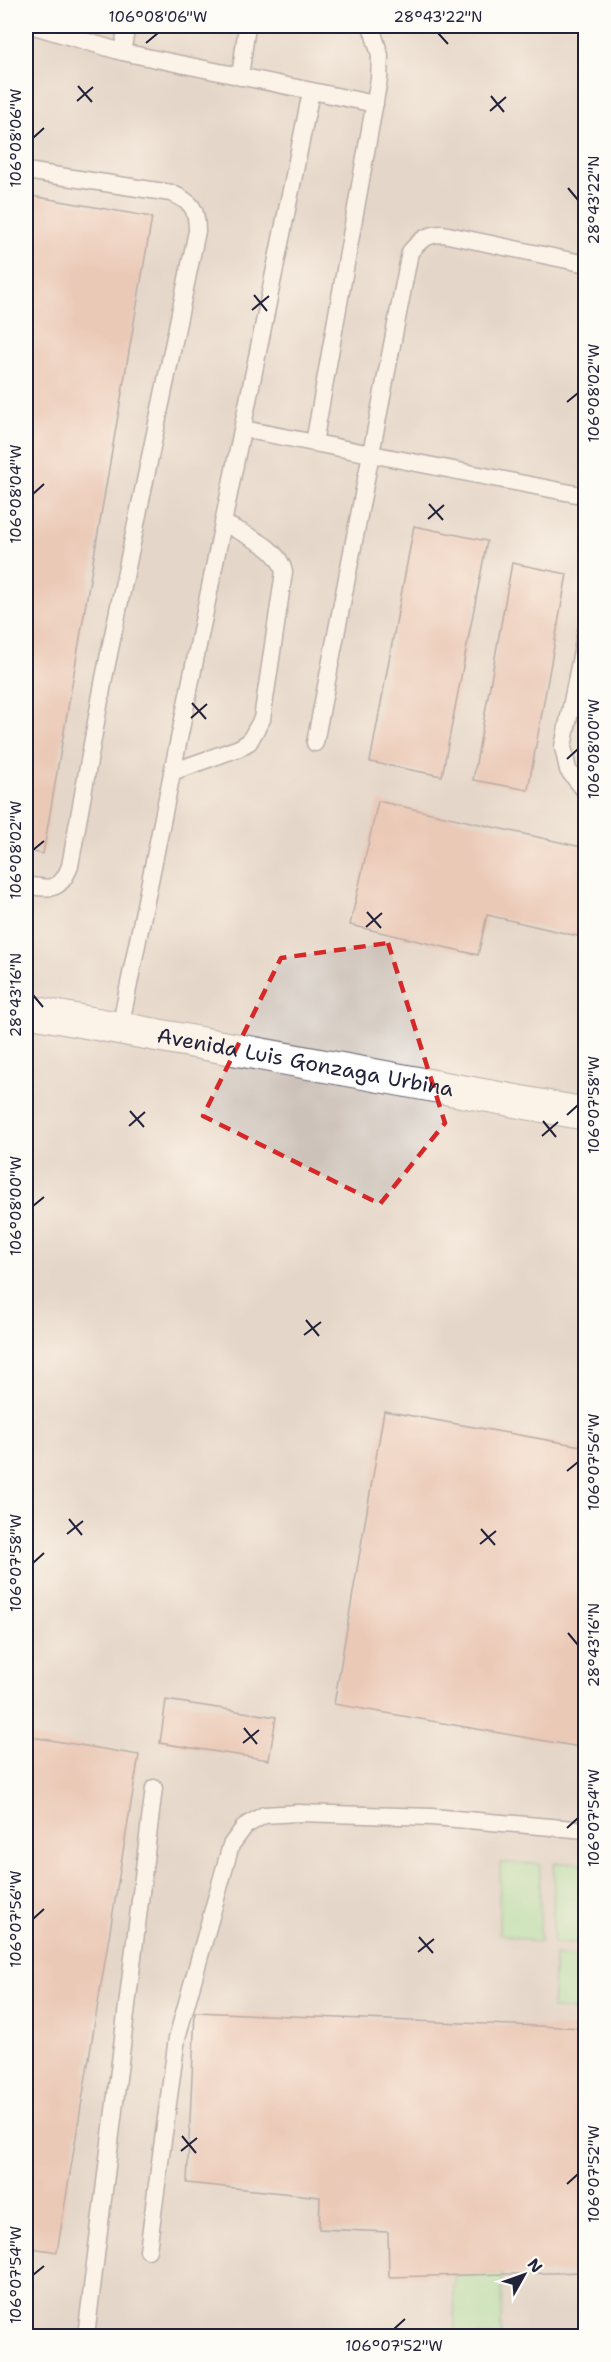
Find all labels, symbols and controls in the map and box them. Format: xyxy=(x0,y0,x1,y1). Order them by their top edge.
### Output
text: 106°08'06"W xyxy=(109,7,207,27)
text: 28°43'22"N xyxy=(394,7,482,27)
text: 106°08'06"W xyxy=(6,89,26,187)
text: 28°43'22"N xyxy=(584,156,604,244)
text: 106°08'02"W xyxy=(584,344,604,442)
text: 106°08'04"W xyxy=(6,444,26,544)
text: 106°08'00"W xyxy=(584,699,604,799)
text: 106°08'02"W xyxy=(6,801,26,899)
text: 28°43'16"N xyxy=(6,953,26,1037)
street label: Avenida Luis Gonzaga Urbina xyxy=(155,1021,456,1103)
text: 106°07'58"W xyxy=(584,1056,604,1154)
text: 106°08'00"W xyxy=(6,1156,26,1256)
text: 106°07'56"W xyxy=(584,1413,604,1511)
text: 106°07'58"W xyxy=(6,1514,26,1612)
text: 28°43'16"N xyxy=(584,1603,604,1687)
text: 106°07'54"W xyxy=(584,1769,604,1867)
text: 106°07'56"W xyxy=(6,1870,26,1968)
text: 106°07'52"W xyxy=(584,2125,604,2223)
text: 106°07'54"W xyxy=(6,2226,26,2324)
north arrow xyxy=(494,2245,554,2305)
text: N xyxy=(523,2254,547,2277)
text: 106°07'52"W xyxy=(345,2336,443,2356)

